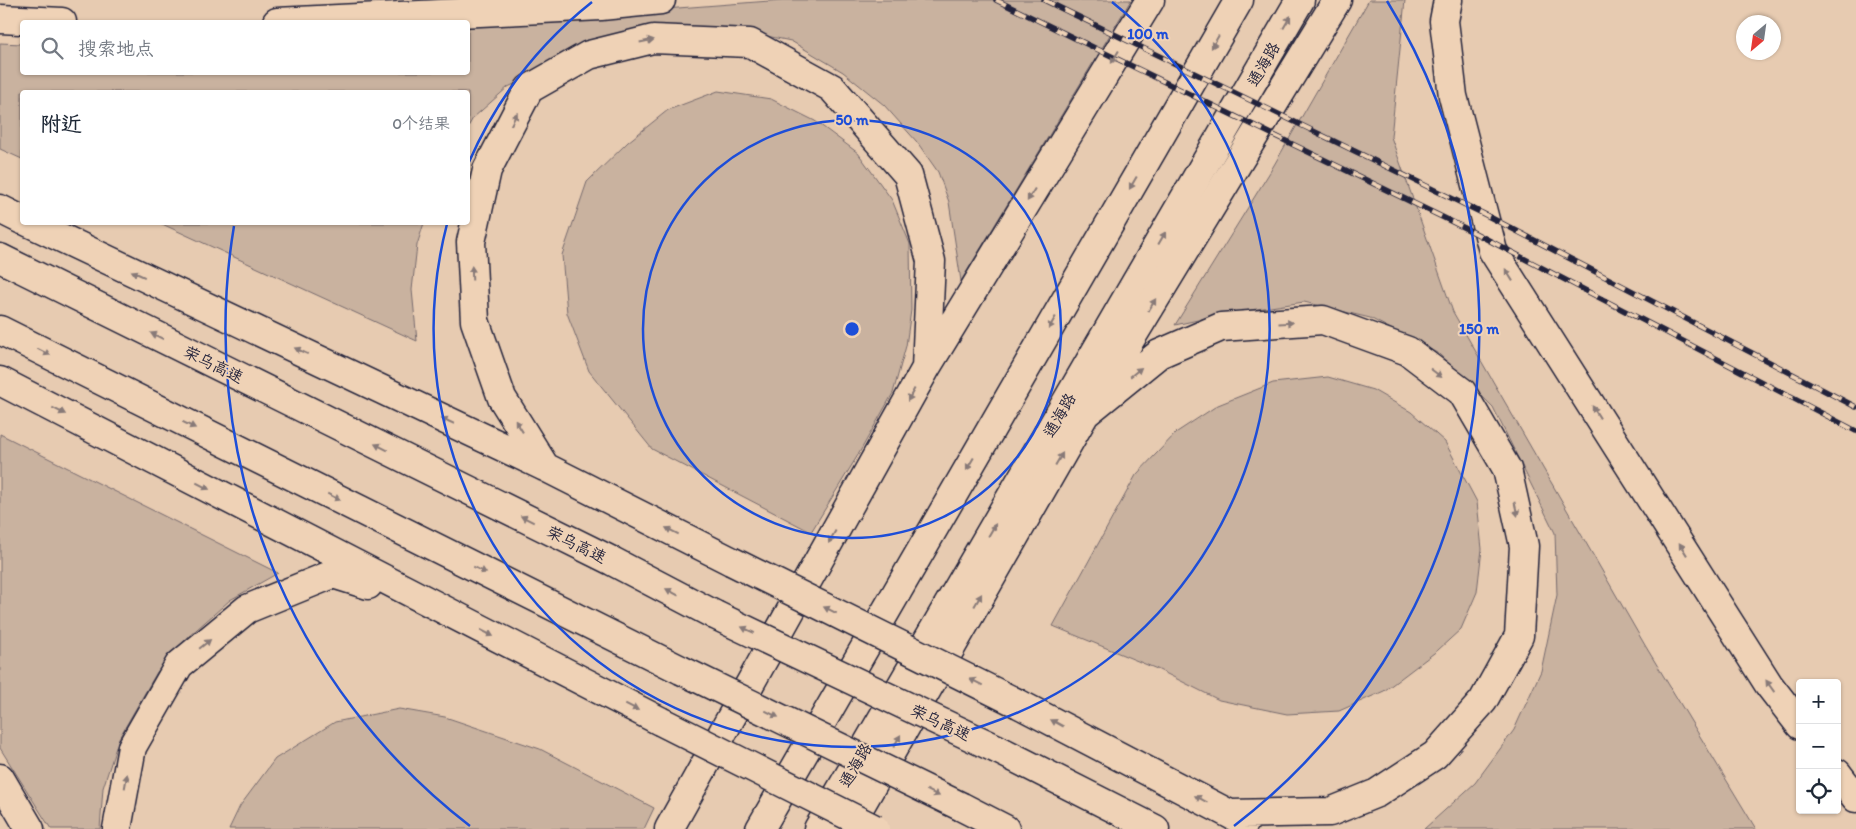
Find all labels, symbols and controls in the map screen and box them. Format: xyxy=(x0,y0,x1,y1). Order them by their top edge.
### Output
one-way arrow xyxy=(1283,15,1292,28)
north arrow xyxy=(1736,15,1781,60)
search box xyxy=(20,20,470,75)
text: 100 m xyxy=(1127,25,1169,43)
icon: search xyxy=(38,34,66,62)
one-way arrow xyxy=(1211,35,1219,50)
one-way arrow xyxy=(640,36,656,44)
text: 搜索地点 xyxy=(78,37,154,60)
street label: 通海路 xyxy=(1243,39,1284,90)
one-way arrow xyxy=(1111,50,1120,63)
text: 附近 xyxy=(40,111,82,136)
text: 50 m xyxy=(835,111,869,129)
one-way arrow xyxy=(509,112,518,126)
text: 0个结果 xyxy=(392,114,450,133)
one-way arrow xyxy=(1129,176,1138,189)
one-way arrow xyxy=(1026,189,1035,202)
one-way arrow xyxy=(1157,231,1166,245)
one-way arrow xyxy=(468,265,476,281)
one-way arrow xyxy=(1504,268,1513,281)
one-way arrow xyxy=(131,270,145,278)
one-way arrow xyxy=(1147,298,1156,311)
one-way arrow xyxy=(1047,317,1056,330)
one-way arrow xyxy=(1279,318,1295,326)
centre of rings xyxy=(843,320,861,338)
text: 150 m xyxy=(1459,320,1499,338)
one-way arrow xyxy=(150,332,164,340)
street label: 荣乌高速 xyxy=(181,342,247,387)
one-way arrow xyxy=(294,347,308,355)
one-way arrow xyxy=(36,348,51,356)
one-way arrow xyxy=(1129,367,1142,378)
one-way arrow xyxy=(1429,367,1442,378)
one-way arrow xyxy=(907,387,915,402)
street label: 通海路 xyxy=(1039,390,1080,441)
one-way arrow xyxy=(1591,405,1600,418)
one-way arrow xyxy=(52,407,66,415)
one-way arrow xyxy=(441,416,455,424)
one-way arrow xyxy=(515,419,524,432)
one-way arrow xyxy=(182,421,196,429)
one-way arrow xyxy=(374,443,388,451)
one-way arrow xyxy=(1055,452,1063,467)
one-way arrow xyxy=(966,457,975,470)
one-way arrow xyxy=(196,482,210,490)
one-way arrow xyxy=(327,493,342,501)
one-way arrow xyxy=(1512,502,1520,517)
one-way arrow xyxy=(520,515,534,523)
street label: 荣乌高速 xyxy=(544,522,610,567)
one-way arrow xyxy=(988,523,997,536)
one-way arrow xyxy=(665,527,679,535)
one-way arrow xyxy=(828,529,836,544)
one-way arrow xyxy=(1678,542,1687,556)
one-way arrow xyxy=(473,566,487,574)
one-way arrow xyxy=(665,588,679,597)
one-way arrow xyxy=(974,594,983,607)
one-way arrow xyxy=(823,606,837,614)
one-way arrow xyxy=(740,626,755,635)
one-way arrow xyxy=(480,629,495,637)
one-way arrow xyxy=(198,638,211,649)
one-way arrow xyxy=(968,678,983,686)
one-way arrow xyxy=(1765,679,1775,693)
map controls xyxy=(1796,679,1841,814)
button: + xyxy=(1796,679,1841,724)
street label: 荣乌高速 xyxy=(908,700,974,745)
one-way arrow xyxy=(625,703,639,711)
one-way arrow xyxy=(764,710,779,718)
one-way arrow xyxy=(1050,719,1064,727)
button: − xyxy=(1796,724,1841,769)
one-way arrow xyxy=(893,735,902,748)
street label: 通海路 xyxy=(835,740,876,791)
button: locate xyxy=(1796,769,1841,814)
one-way arrow xyxy=(123,773,131,789)
one-way arrow xyxy=(926,789,940,797)
one-way arrow xyxy=(1194,795,1208,803)

